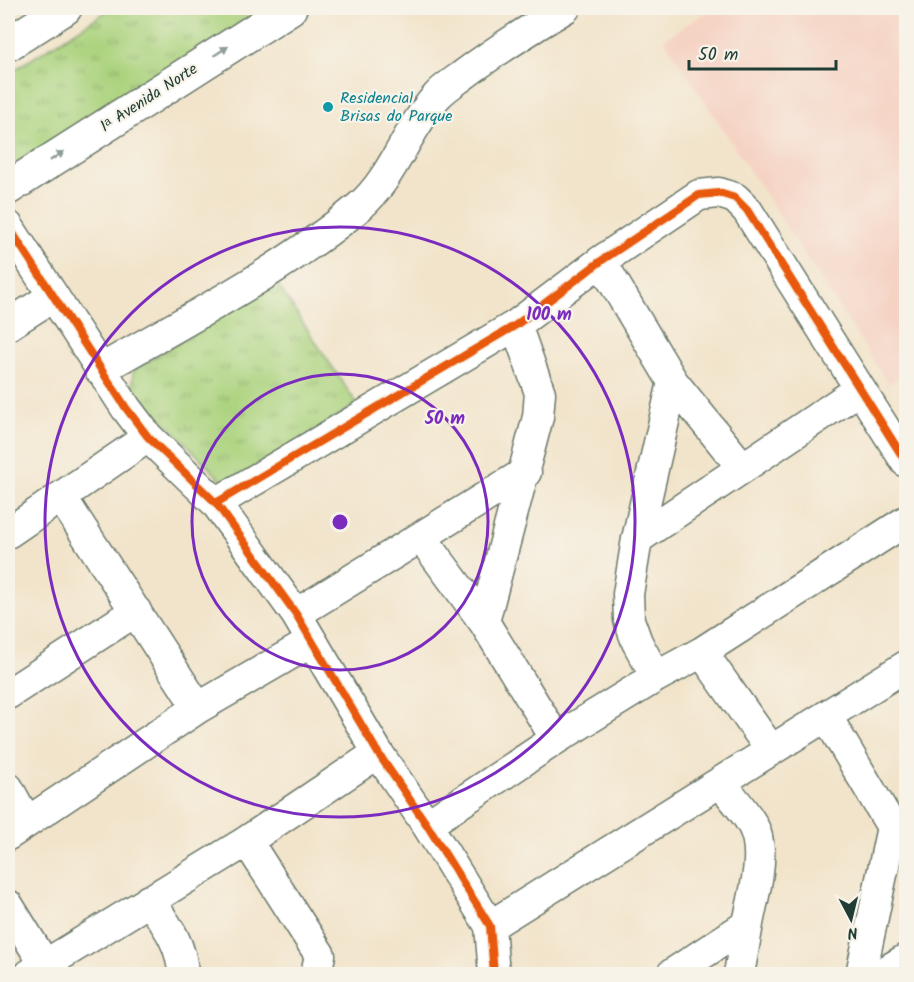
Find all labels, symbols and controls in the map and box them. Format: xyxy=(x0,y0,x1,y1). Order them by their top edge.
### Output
scale bar xyxy=(689,33,836,71)
text: 50 m xyxy=(698,41,738,70)
one-way arrow xyxy=(213,46,229,57)
street label: 1ᵃ Avenida Norte xyxy=(95,57,203,139)
place label: Residencial Brisas do Parque xyxy=(340,86,452,129)
marker: Residencial Brisas do Parque xyxy=(321,100,335,114)
one-way arrow xyxy=(49,151,65,162)
text: 100 m xyxy=(526,301,572,330)
text: 50 m xyxy=(424,405,465,434)
centre of rings xyxy=(330,512,350,532)
north arrow xyxy=(821,889,881,949)
text: N xyxy=(846,919,859,945)

